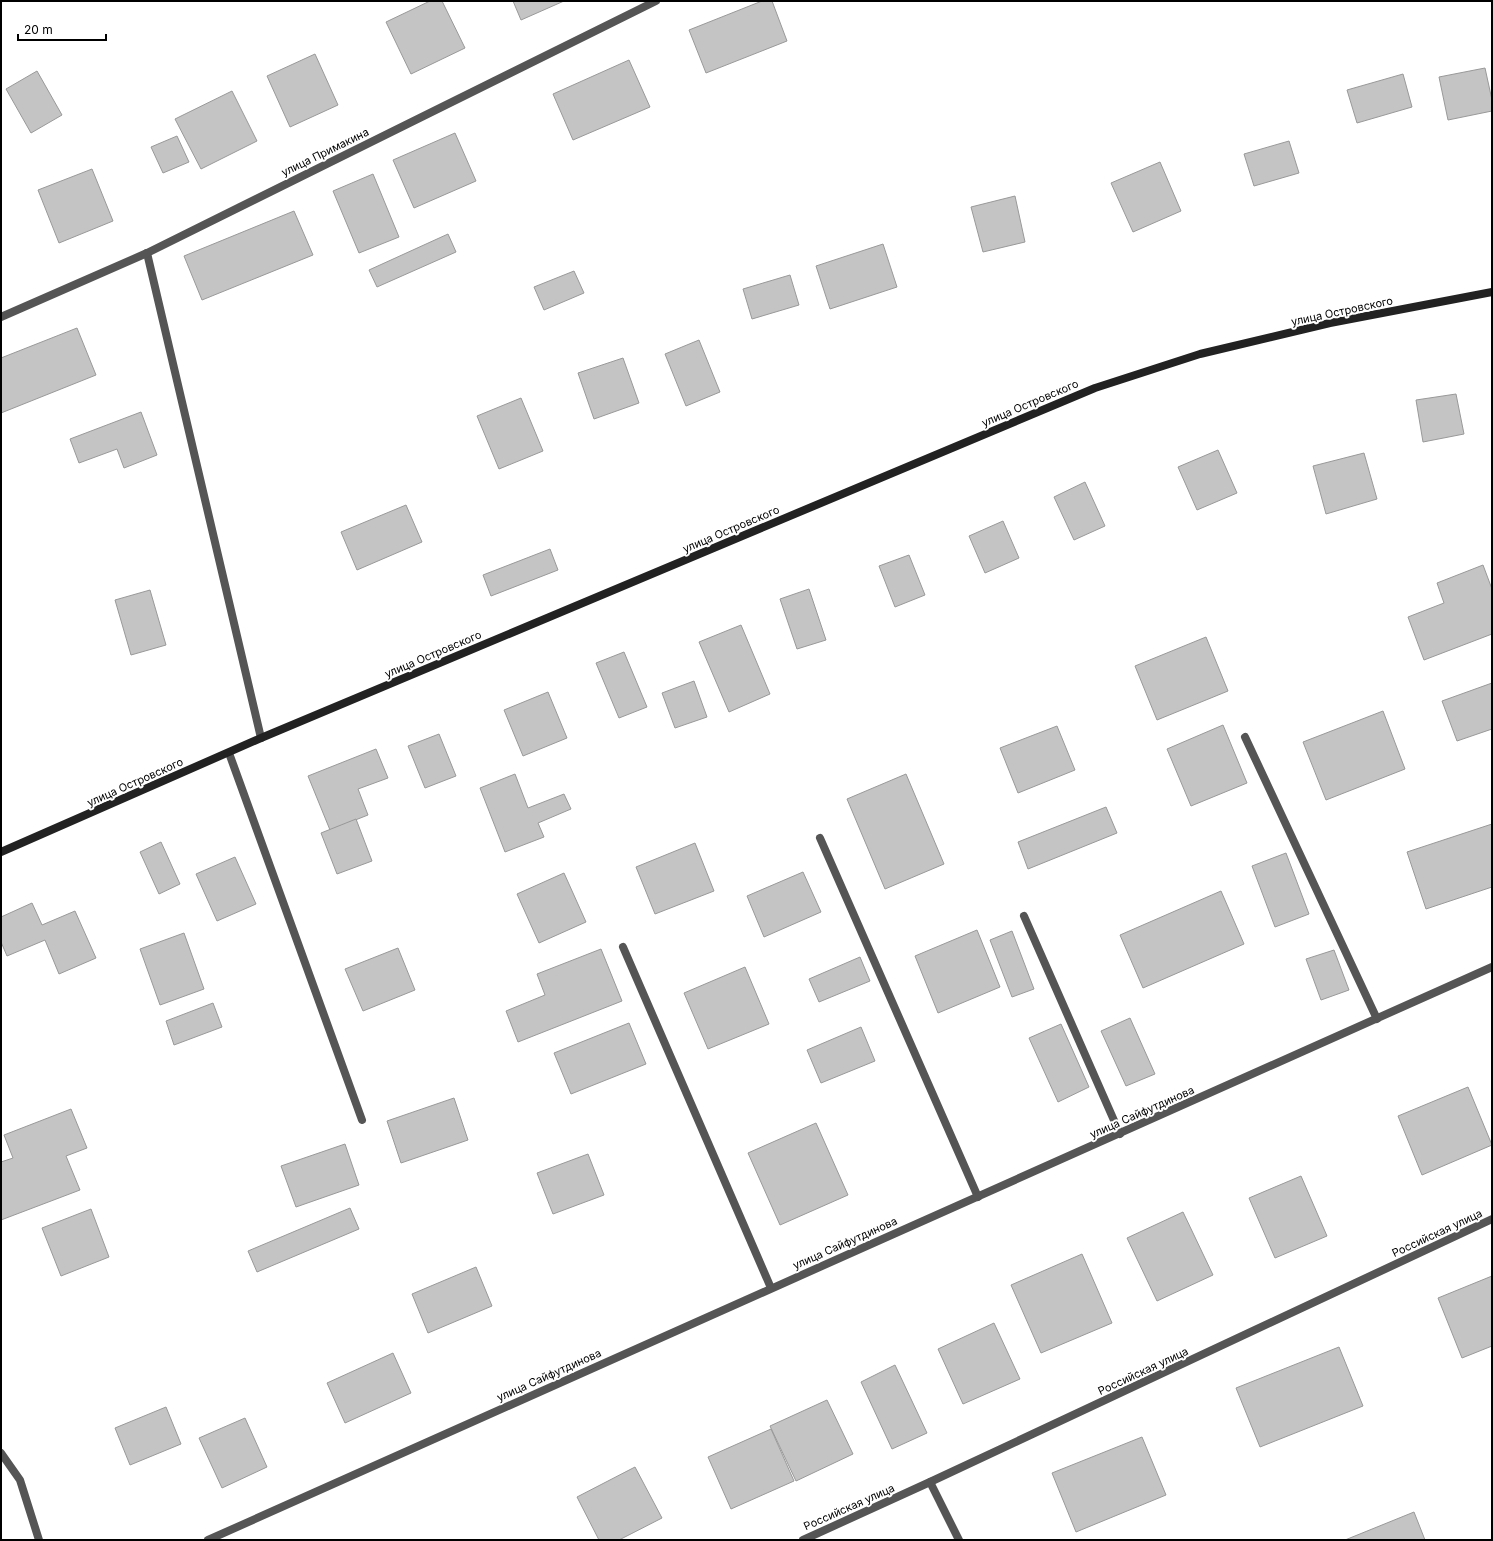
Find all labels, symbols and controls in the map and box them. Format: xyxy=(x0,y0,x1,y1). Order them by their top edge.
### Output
scale bar xyxy=(18,16,106,42)
text: 20 m xyxy=(24,22,53,37)
street label: улица Примакина xyxy=(279,125,371,179)
street label: улица Островского xyxy=(1290,293,1395,329)
street label: улица Островского xyxy=(980,376,1081,430)
street label: улица Островского xyxy=(681,502,782,556)
street label: улица Островского xyxy=(383,627,484,681)
street label: улица Островского xyxy=(85,754,186,809)
street label: улица Сайфутдинова xyxy=(1088,1083,1196,1141)
street label: Российская улица xyxy=(1390,1206,1484,1260)
street label: улица Сайфутдинова xyxy=(791,1214,899,1272)
street label: Российская улица xyxy=(1096,1344,1190,1398)
street label: улица Сайфутдинова xyxy=(495,1346,603,1404)
street label: Российская улица xyxy=(801,1481,897,1533)

